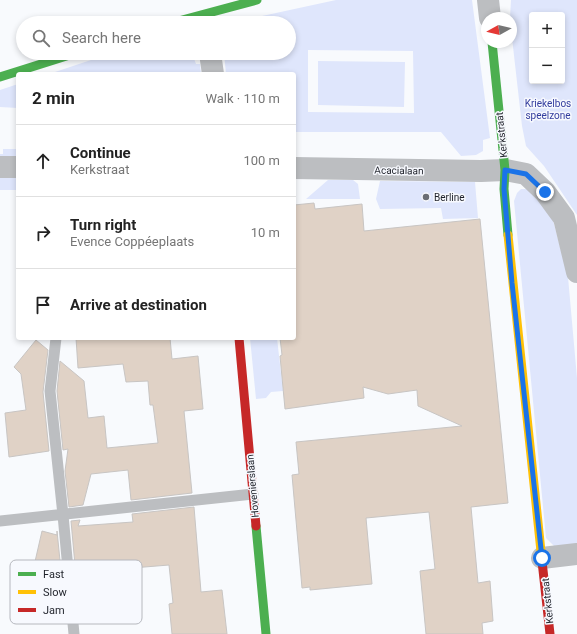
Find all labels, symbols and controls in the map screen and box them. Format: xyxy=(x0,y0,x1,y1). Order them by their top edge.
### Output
north arrow xyxy=(481,12,517,48)
map controls xyxy=(529,12,565,84)
button: + xyxy=(529,12,565,48)
search box xyxy=(16,16,296,60)
icon: search xyxy=(30,27,52,49)
text: Search here xyxy=(62,29,141,47)
button: − xyxy=(529,48,565,84)
text: 2 min xyxy=(32,88,75,108)
text: Walk · 110 m xyxy=(205,91,280,106)
park label: Kriekelbos speelzone xyxy=(525,98,571,121)
street label: Kerkstraat xyxy=(494,112,509,158)
text: Continue xyxy=(70,144,131,162)
icon: ahead xyxy=(32,150,54,172)
text: 100 m xyxy=(243,153,280,168)
text: Kerkstraat xyxy=(70,162,129,177)
street label: Acacialaan xyxy=(374,165,424,176)
route end xyxy=(536,183,554,201)
marker: Berline xyxy=(421,192,431,202)
place label: Berline xyxy=(434,192,465,203)
text: Turn right xyxy=(70,216,136,234)
icon: right xyxy=(32,222,54,244)
text: 10 m xyxy=(251,225,280,240)
text: Evence Coppéeplaats xyxy=(70,234,194,249)
icon: arrive xyxy=(32,294,54,316)
text: Arrive at destination xyxy=(70,296,207,314)
street label: Hovenierslaan xyxy=(244,454,261,518)
route start xyxy=(533,549,551,567)
legend xyxy=(10,560,142,624)
text: Fast xyxy=(43,568,65,581)
street label: Kerkstraat xyxy=(540,578,555,624)
text: Slow xyxy=(43,586,67,599)
text: Jam xyxy=(43,604,65,617)

